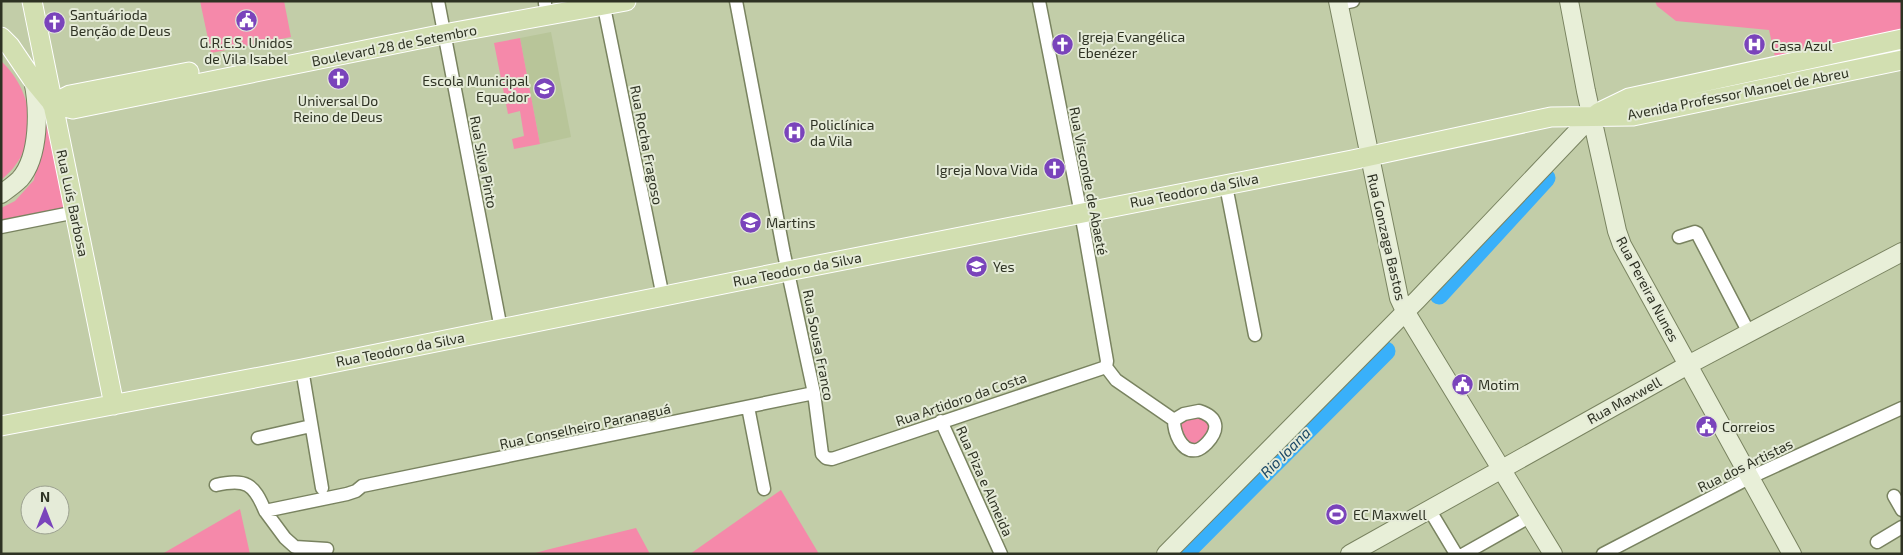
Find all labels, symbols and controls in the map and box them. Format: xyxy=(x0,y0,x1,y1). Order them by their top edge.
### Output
place label: Santuárioda Benção de Deus xyxy=(70,6,171,40)
public building icon: G.R.E.S. Unidos de Vila Isabel xyxy=(234,8,258,32)
church icon: Santuárioda Benção de Deus xyxy=(42,10,66,34)
street label: Boulevard 28 de Setembro xyxy=(310,21,478,69)
place label: Igreja Evangélica Ebenézer xyxy=(1078,28,1185,61)
church icon: Igreja Evangélica Ebenézer xyxy=(1050,32,1074,56)
hospital icon: Casa Azul xyxy=(1743,33,1767,57)
place label: G.R.E.S. Unidos de Vila Isabel xyxy=(199,34,293,67)
place label: Casa Azul xyxy=(1771,37,1833,54)
street label: Avenida Professor Manoel de Abreu xyxy=(1626,63,1850,123)
church icon: Universal Do Reino de Deus xyxy=(326,66,350,90)
place label: Escola Municipal Equador xyxy=(422,72,530,105)
school or university icon: Escola Municipal Equador xyxy=(533,76,557,100)
street label: Rua Rocha Fragoso xyxy=(627,84,667,206)
place label: Universal Do Reino de Deus xyxy=(293,92,383,125)
street label: Rua Visconde de Abaeté xyxy=(1066,105,1112,257)
street label: Rua Silva Pinto xyxy=(467,114,501,210)
place label: Policlínica da Vila xyxy=(810,116,874,149)
hospital icon: Policlínica da Vila xyxy=(782,120,806,144)
street label: Rua Luís Barbosa xyxy=(53,148,93,258)
church icon: Igreja Nova Vida xyxy=(1042,157,1066,181)
place label: Igreja Nova Vida xyxy=(936,161,1038,178)
street label: Rua Teodoro da Silva xyxy=(1128,169,1260,211)
street label: Rua Gonzaga Bastos xyxy=(1364,172,1410,302)
school or university icon: Martins xyxy=(738,210,762,234)
place label: Martins xyxy=(766,214,816,231)
street label: Rua Pereira Nunes xyxy=(1613,234,1683,344)
street label: Rua Teodoro da Silva xyxy=(731,248,863,290)
school or university icon: Yes xyxy=(965,254,989,278)
place label: Yes xyxy=(993,258,1015,275)
street label: Rua Sousa Franco xyxy=(800,288,838,402)
street label: Rua Teodoro da Silva xyxy=(334,328,466,370)
street label: Rua Artidoro da Costa xyxy=(893,369,1029,429)
public building icon: Motim xyxy=(1450,372,1474,396)
street label: Rua Maxwell xyxy=(1584,372,1665,427)
place label: Motim xyxy=(1478,376,1519,393)
street label: Rua Conselheiro Paranaguá xyxy=(498,400,672,452)
public building icon: Correios xyxy=(1694,414,1718,438)
place label: Correios xyxy=(1722,418,1775,435)
street label: Rua Piza e Almeida xyxy=(953,423,1017,539)
water label: Rio Joana xyxy=(1256,423,1314,481)
street label: Rua dos Artistas xyxy=(1695,435,1795,495)
north arrow xyxy=(20,485,70,535)
text: N xyxy=(40,488,50,505)
sports icon: EC Maxwell xyxy=(1325,502,1349,526)
place label: EC Maxwell xyxy=(1353,506,1427,523)

